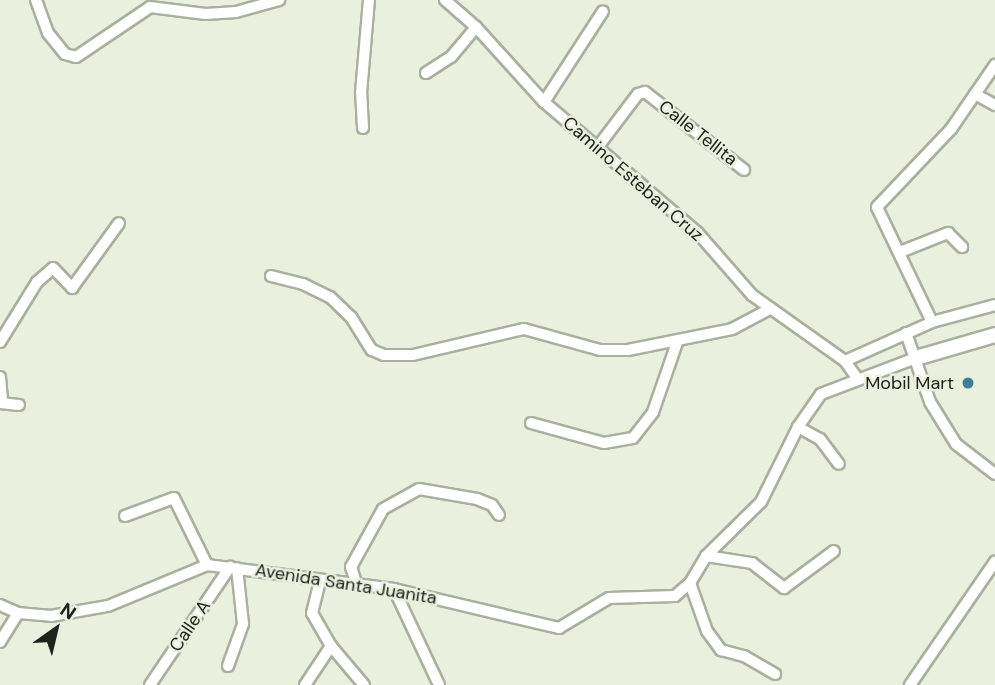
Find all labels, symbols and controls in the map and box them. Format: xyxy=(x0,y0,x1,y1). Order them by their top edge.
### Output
street label: Calle Tellita xyxy=(654,96,742,170)
street label: Camino Esteban Cruz xyxy=(558,112,708,246)
place label: Mobil Mart xyxy=(865,372,954,394)
marker: Mobil Mart xyxy=(960,375,976,391)
street label: Avenida Santa Juanita xyxy=(254,559,438,609)
north arrow xyxy=(21,594,91,664)
street label: Calle A xyxy=(165,596,215,656)
text: N xyxy=(55,597,81,625)

